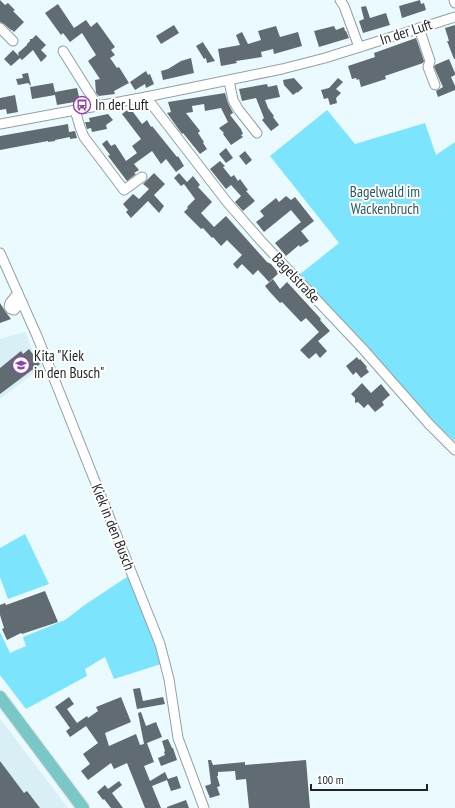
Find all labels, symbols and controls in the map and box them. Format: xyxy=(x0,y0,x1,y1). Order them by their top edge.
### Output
street label: In der Luft xyxy=(377,14,434,49)
bus stop icon: In der Luft xyxy=(72,95,92,115)
place label: In der Luft xyxy=(95,95,149,114)
park label: Bagelwald im Wackenbruch xyxy=(350,182,420,218)
street label: Bagelstraße xyxy=(268,248,324,307)
place label: Kita "Kiek in den Busch" xyxy=(34,346,104,382)
school or university icon: Kita "Kiek in den Busch" xyxy=(11,355,31,375)
street label: Kiek in den Busch xyxy=(88,481,139,573)
scale bar xyxy=(311,766,427,792)
text: 100 m xyxy=(317,772,344,787)

